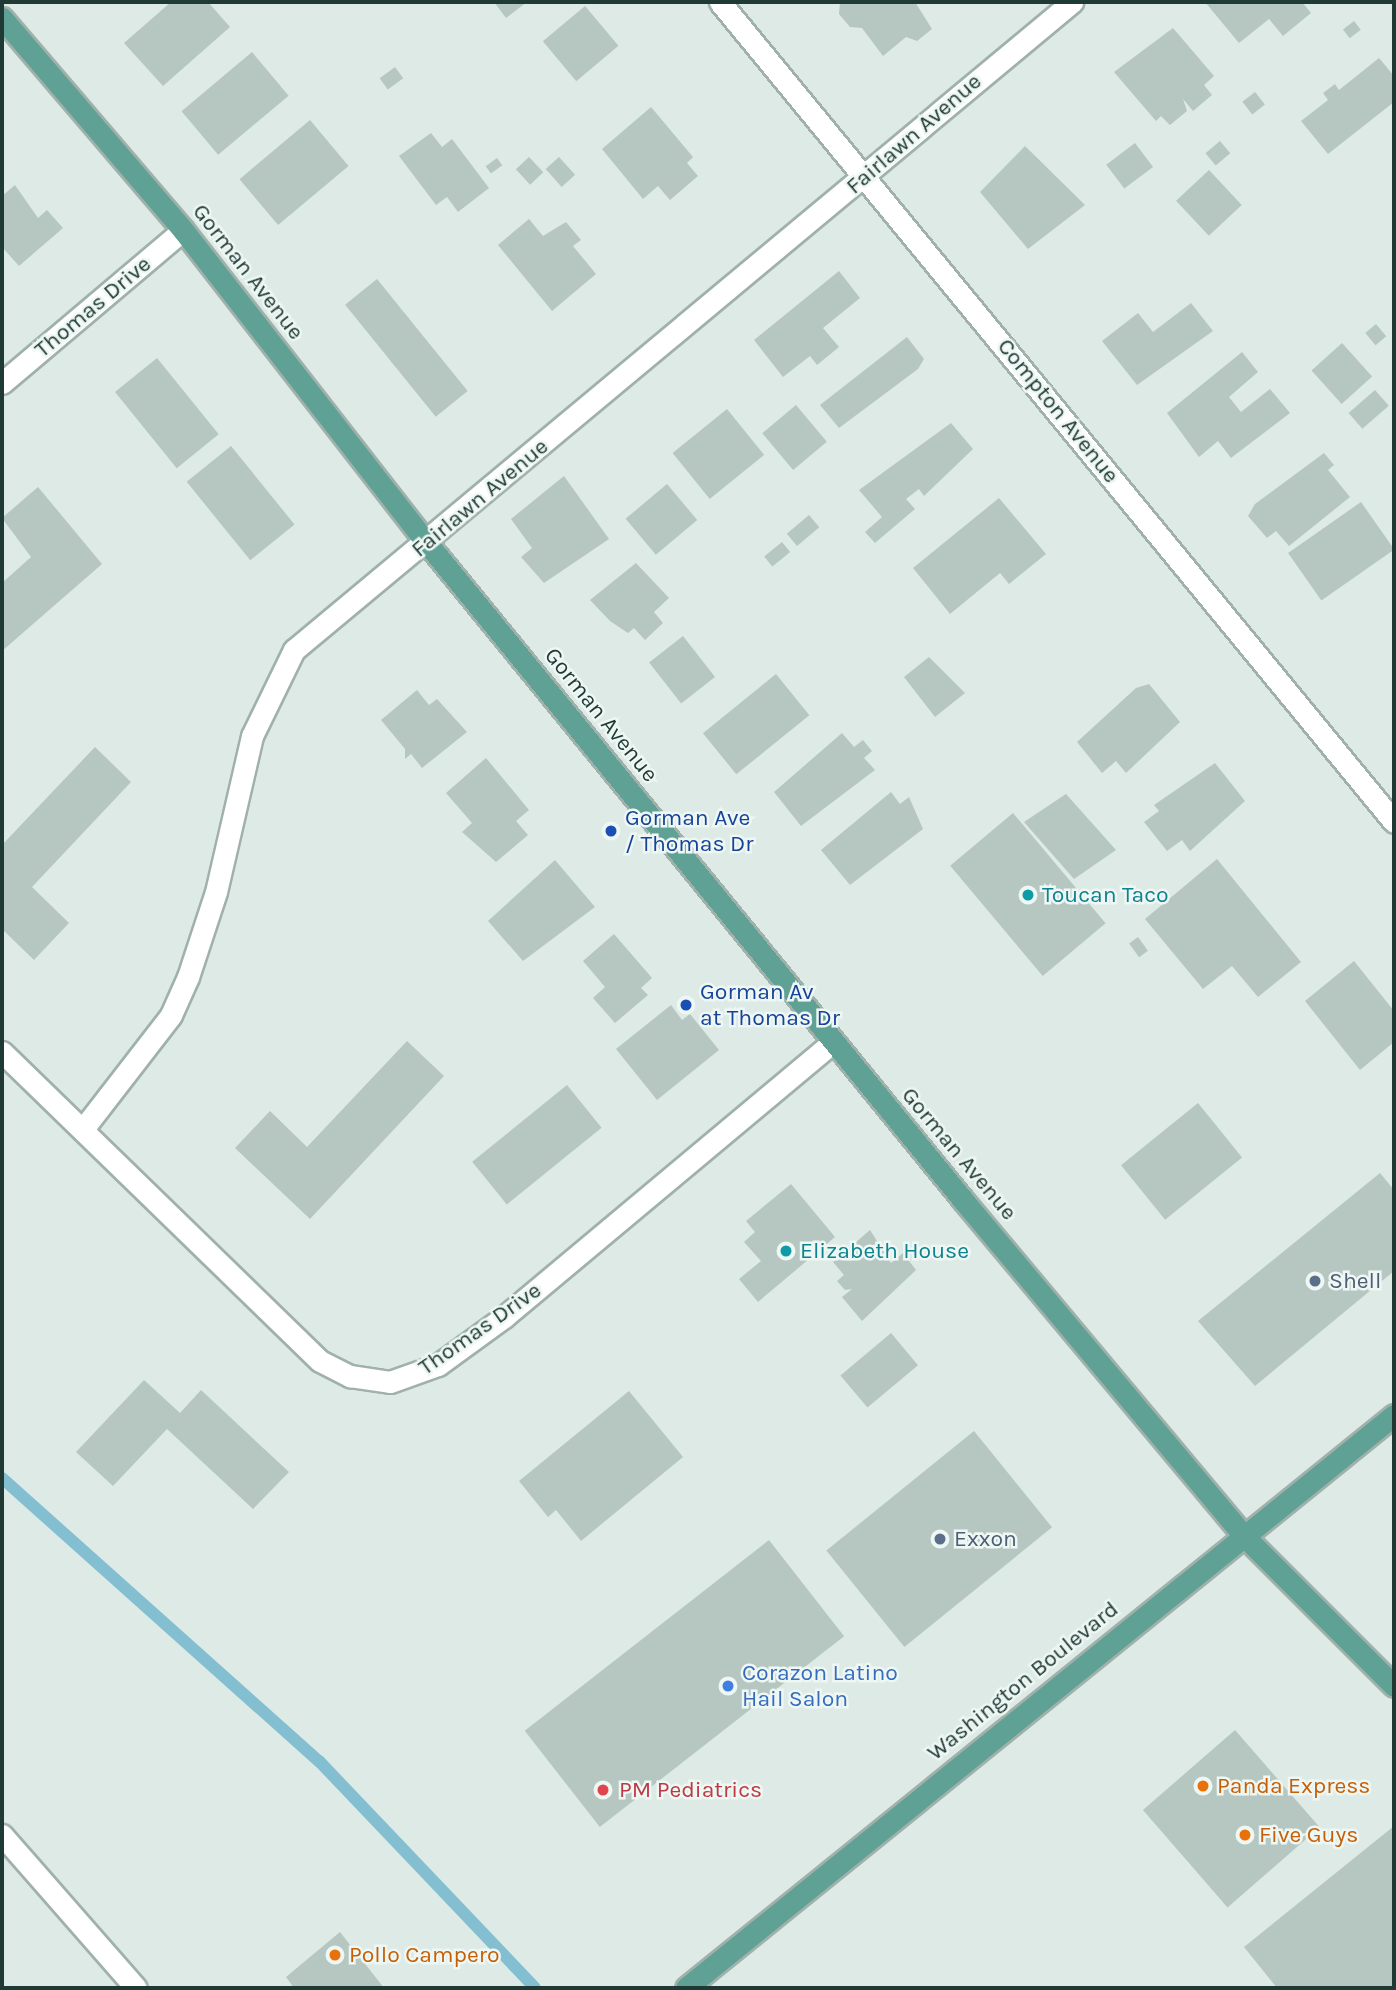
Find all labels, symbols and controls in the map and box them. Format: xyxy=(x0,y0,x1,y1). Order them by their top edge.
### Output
street label: Fairlawn Avenue xyxy=(841,68,987,200)
street label: Gorman Avenue xyxy=(186,199,310,345)
street label: Thomas Drive xyxy=(29,250,157,364)
street label: Compton Avenue xyxy=(991,333,1125,489)
street label: Fairlawn Avenue xyxy=(406,433,554,563)
street label: Gorman Avenue xyxy=(538,642,664,788)
place label: Gorman Ave / Thomas Dr xyxy=(625,804,754,858)
marker: Gorman Ave / Thomas Dr xyxy=(603,823,619,839)
place label: Toucan Taco xyxy=(1042,881,1169,909)
marker: Toucan Taco xyxy=(1020,887,1036,903)
place label: Gorman Av at Thomas Dr xyxy=(700,978,840,1032)
marker: Gorman Av at Thomas Dr xyxy=(678,997,694,1013)
street label: Gorman Avenue xyxy=(895,1082,1023,1226)
place label: Elizabeth House xyxy=(800,1237,969,1265)
marker: Elizabeth House xyxy=(778,1243,794,1259)
place label: Shell xyxy=(1329,1267,1381,1295)
marker: Shell xyxy=(1307,1273,1323,1289)
street label: Thomas Drive xyxy=(413,1277,547,1381)
place label: Exxon xyxy=(954,1525,1017,1553)
marker: Exxon xyxy=(932,1531,948,1547)
street label: Washington Boulevard xyxy=(922,1595,1124,1767)
place label: Corazon Latino Hail Salon xyxy=(742,1659,898,1713)
marker: Corazon Latino Hail Salon xyxy=(720,1678,736,1694)
place label: Panda Express xyxy=(1217,1772,1370,1800)
place label: PM Pediatrics xyxy=(619,1776,762,1804)
marker: Panda Express xyxy=(1195,1778,1211,1794)
marker: PM Pediatrics xyxy=(593,1780,613,1800)
place label: Five Guys xyxy=(1259,1821,1358,1849)
marker: Five Guys xyxy=(1237,1827,1253,1843)
place label: Pollo Campero xyxy=(349,1941,500,1969)
marker: Pollo Campero xyxy=(327,1947,343,1963)

